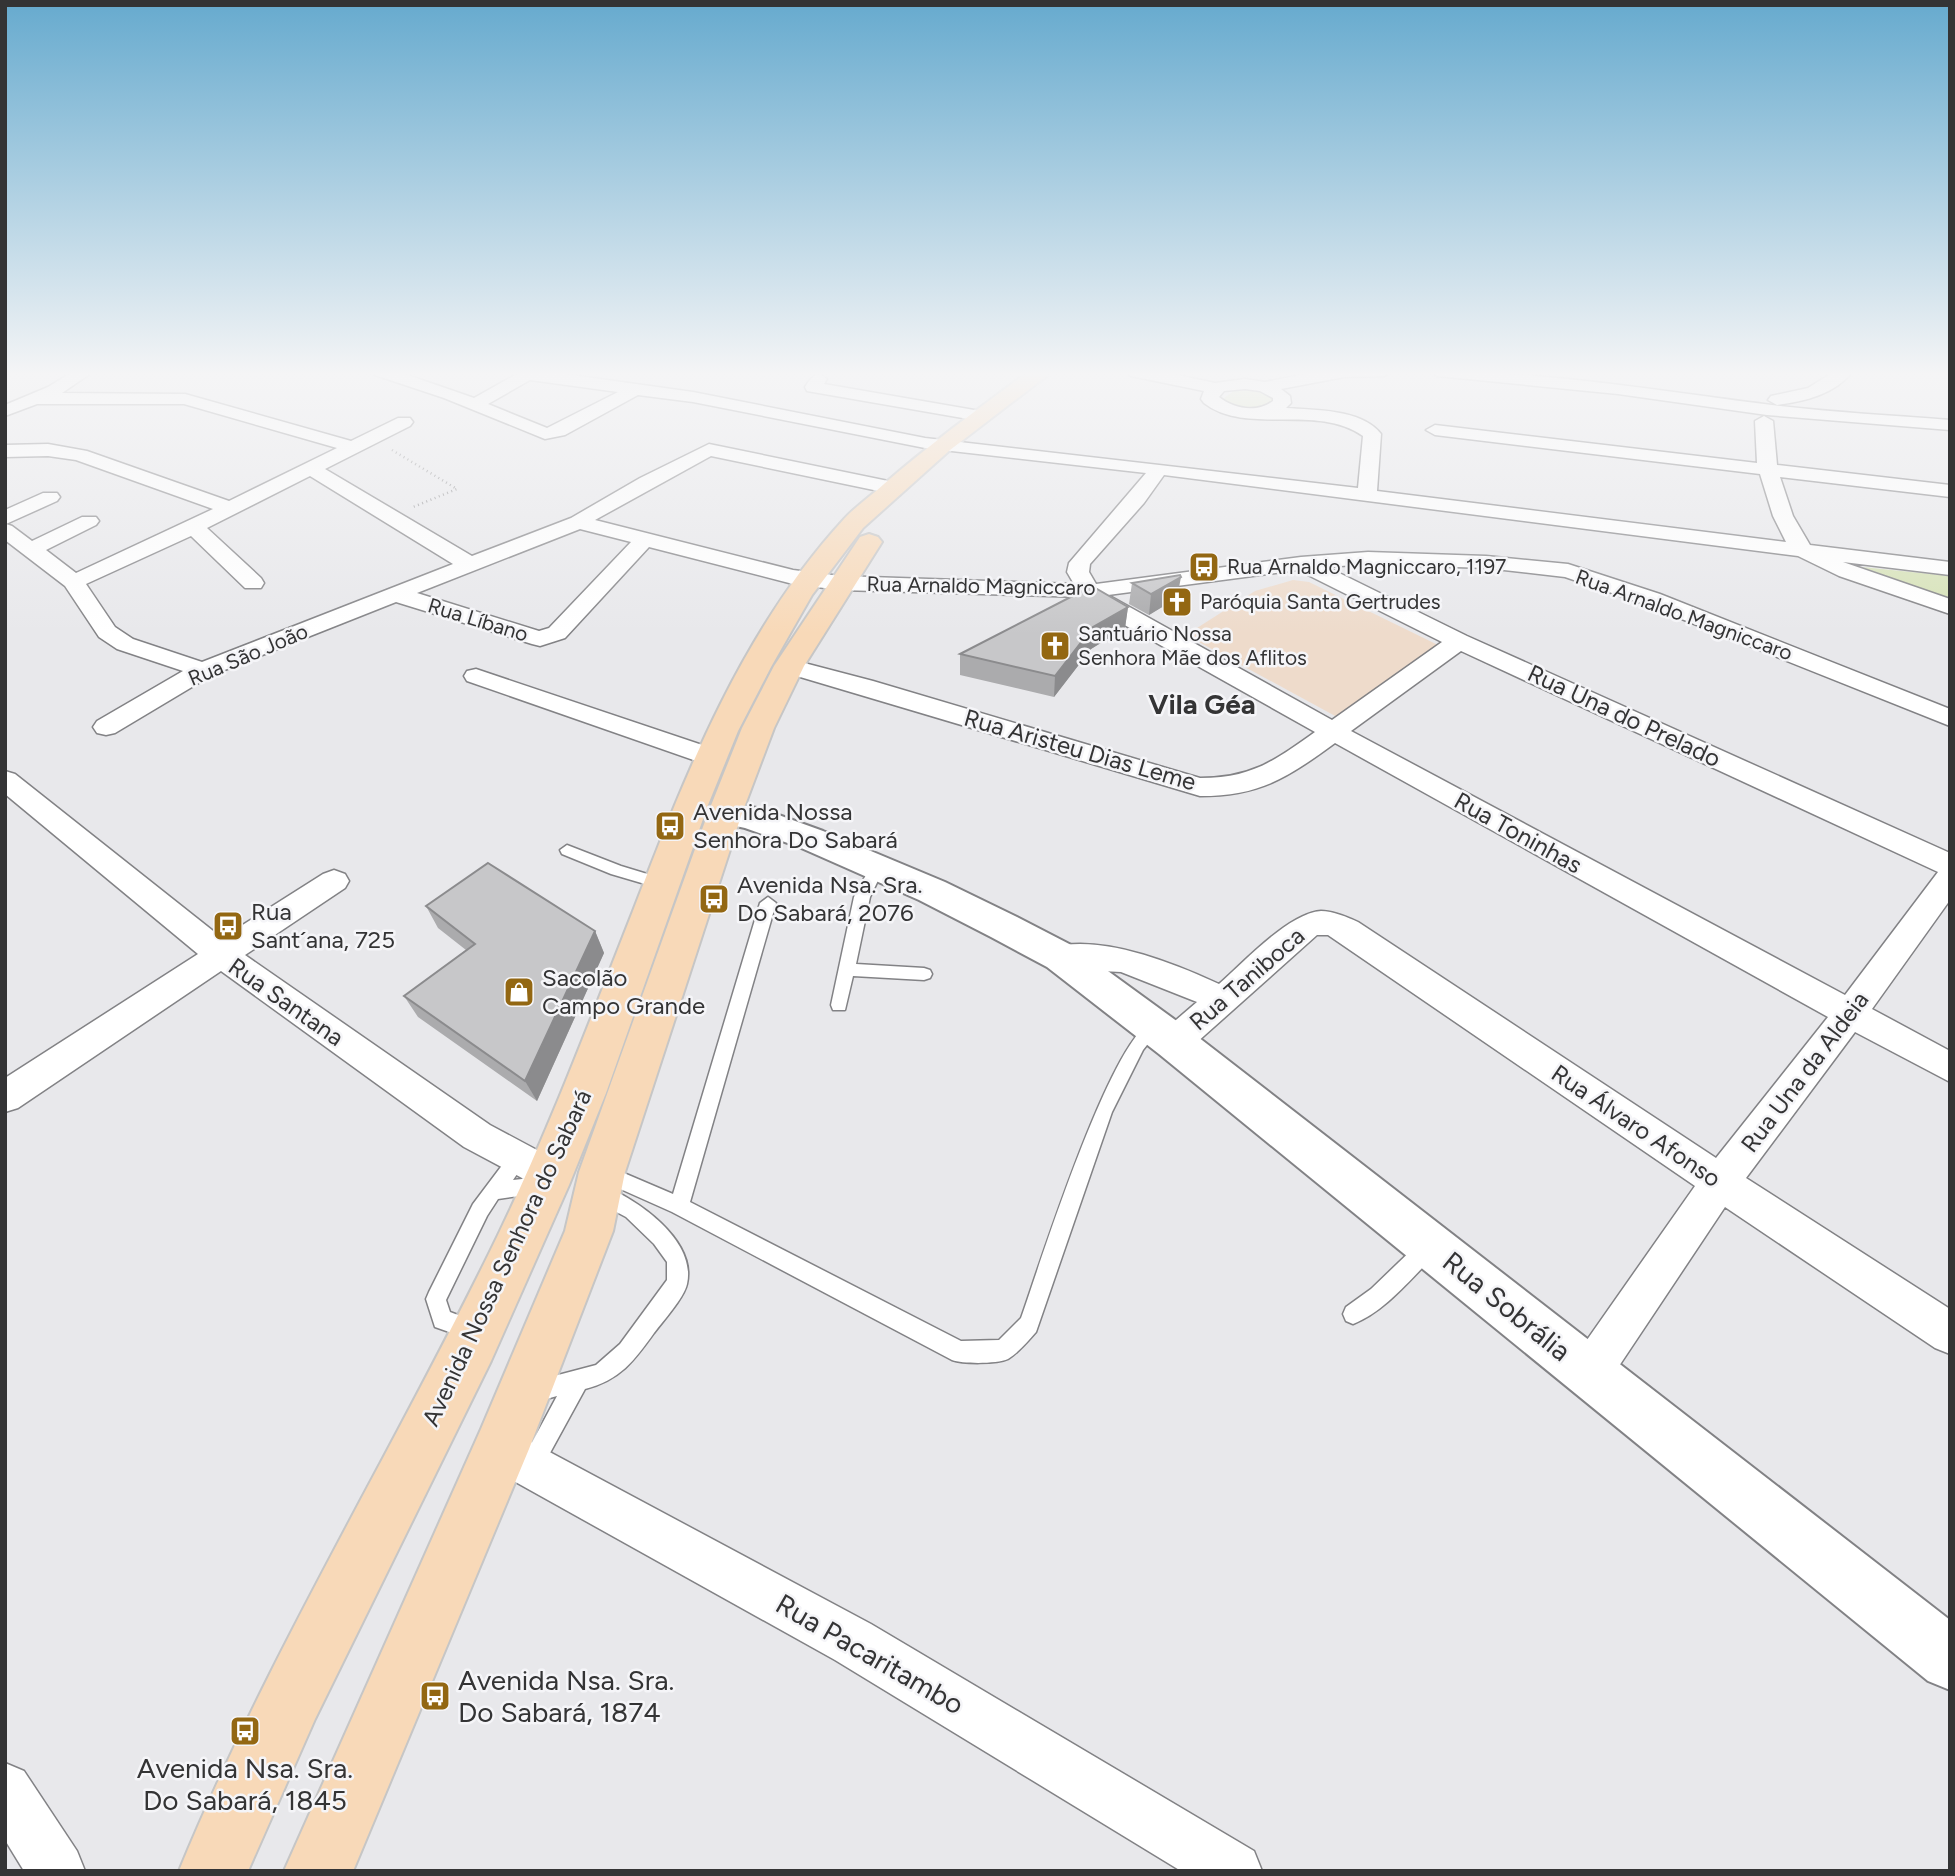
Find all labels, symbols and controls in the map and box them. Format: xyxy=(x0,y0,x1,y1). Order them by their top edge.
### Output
bus stop icon: Rua Arnaldo Magniccaro, 1197 xyxy=(1187,550,1221,584)
place label: Rua Arnaldo Magniccaro, 1197 xyxy=(1227,554,1506,579)
street label: Rua Arnaldo Magniccaro xyxy=(1572,564,1796,665)
street label: Rua Arnaldo Magniccaro xyxy=(866,571,1096,600)
church icon: Paróquia Santa Gertrudes xyxy=(1160,585,1194,619)
place label: Paróquia Santa Gertrudes xyxy=(1200,589,1441,614)
street label: Rua Líbano xyxy=(425,592,531,647)
street label: Rua São João xyxy=(184,618,311,691)
place label: Santuário Nossa Senhora Mãe dos Aflitos xyxy=(1078,621,1307,670)
church icon: Santuário Nossa Senhora Mãe dos Aflitos xyxy=(1038,629,1072,663)
street label: Rua Una do Prelado xyxy=(1523,658,1725,773)
district label: Vila Géa xyxy=(1148,687,1256,721)
street label: Rua Aristeu Dias Leme xyxy=(961,703,1199,796)
street label: Rua Toninhas xyxy=(1449,786,1587,880)
place label: Avenida Nossa Senhora Do Sabará xyxy=(693,797,898,854)
bus stop icon: Avenida Nossa Senhora Do Sabará xyxy=(653,809,687,843)
place label: Avenida Nsa. Sra. Do Sabará, 2076 xyxy=(737,870,922,927)
bus stop icon: Avenida Nsa. Sra. Do Sabará, 2076 xyxy=(697,882,731,916)
place label: Rua Sant´ana, 725 xyxy=(251,897,395,954)
bus stop icon: Rua Sant´ana, 725 xyxy=(211,909,245,943)
street label: Rua Taniboca xyxy=(1183,921,1310,1036)
street label: Rua Santana xyxy=(223,951,349,1052)
place label: Sacolão Campo Grande xyxy=(542,963,705,1020)
shop icon: Sacolão Campo Grande xyxy=(502,975,536,1009)
street label: Rua Una da Aldeia xyxy=(1735,986,1875,1158)
street label: Rua Álvaro Afonso xyxy=(1546,1058,1726,1193)
street label: Avenida Nossa Senhora do Sabará xyxy=(416,1085,597,1431)
street label: Rua Sobrália xyxy=(1436,1244,1578,1368)
street label: Rua Pacaritambo xyxy=(770,1586,970,1722)
place label: Avenida Nsa. Sra. Do Sabará, 1874 xyxy=(458,1663,674,1729)
bus stop icon: Avenida Nsa. Sra. Do Sabará, 1874 xyxy=(418,1679,452,1713)
bus stop icon: Avenida Nsa. Sra. Do Sabará, 1845 xyxy=(228,1714,262,1748)
place label: Avenida Nsa. Sra. Do Sabará, 1845 xyxy=(137,1751,353,1817)

